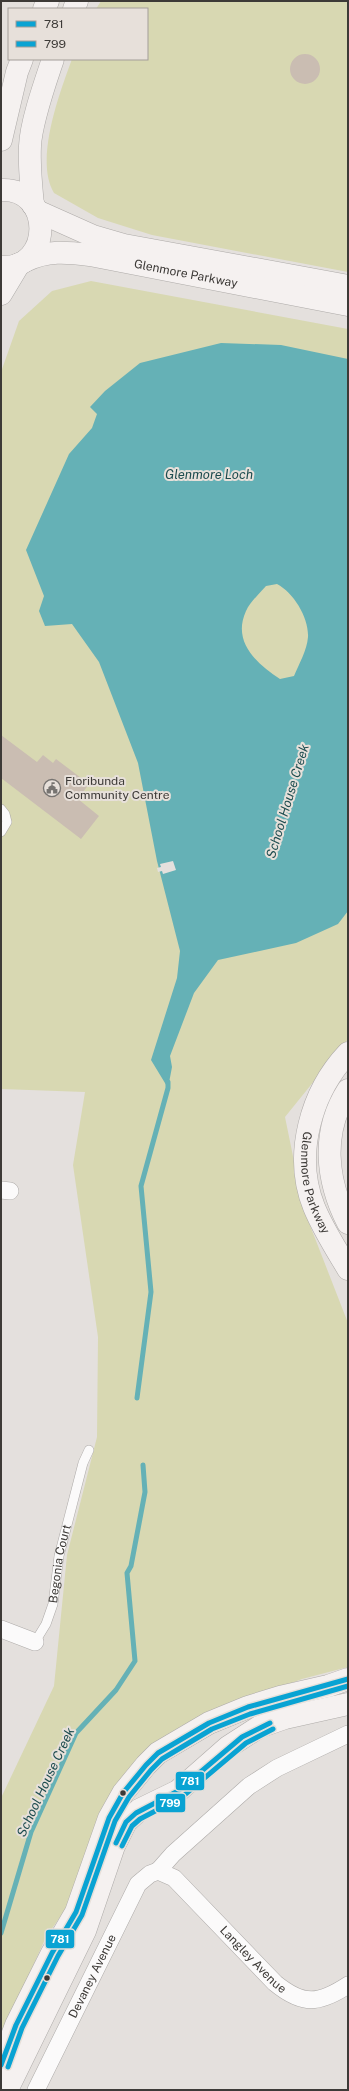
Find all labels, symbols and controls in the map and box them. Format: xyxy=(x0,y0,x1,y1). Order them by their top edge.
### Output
legend xyxy=(8,8,148,60)
text: 781 xyxy=(44,17,64,31)
text: 799 xyxy=(44,37,66,51)
street label: Glenmore Parkway xyxy=(133,257,239,291)
water label: Glenmore Loch xyxy=(165,467,253,482)
water label: School House Creek xyxy=(263,742,312,860)
place label: Floribunda Community Centre xyxy=(65,774,170,802)
public building icon: Floribunda Community Centre xyxy=(42,778,62,798)
street label: Glenmore Parkway xyxy=(298,1130,333,1237)
street label: Begonia Court xyxy=(46,1523,74,1604)
water label: School House Creek xyxy=(14,1725,77,1839)
line badge: 781 xyxy=(175,1771,205,1791)
text: 781 xyxy=(181,1775,199,1787)
unlabelled marker xyxy=(118,1788,128,1798)
line badge: 799 xyxy=(155,1793,186,1813)
text: 799 xyxy=(159,1797,181,1809)
street label: Langley Avenue xyxy=(217,1923,289,1996)
line badge: 781 xyxy=(45,1929,75,1949)
street label: Devaney Avenue xyxy=(66,1932,119,2020)
text: 781 xyxy=(51,1933,69,1945)
unlabelled marker xyxy=(42,1973,52,1983)

